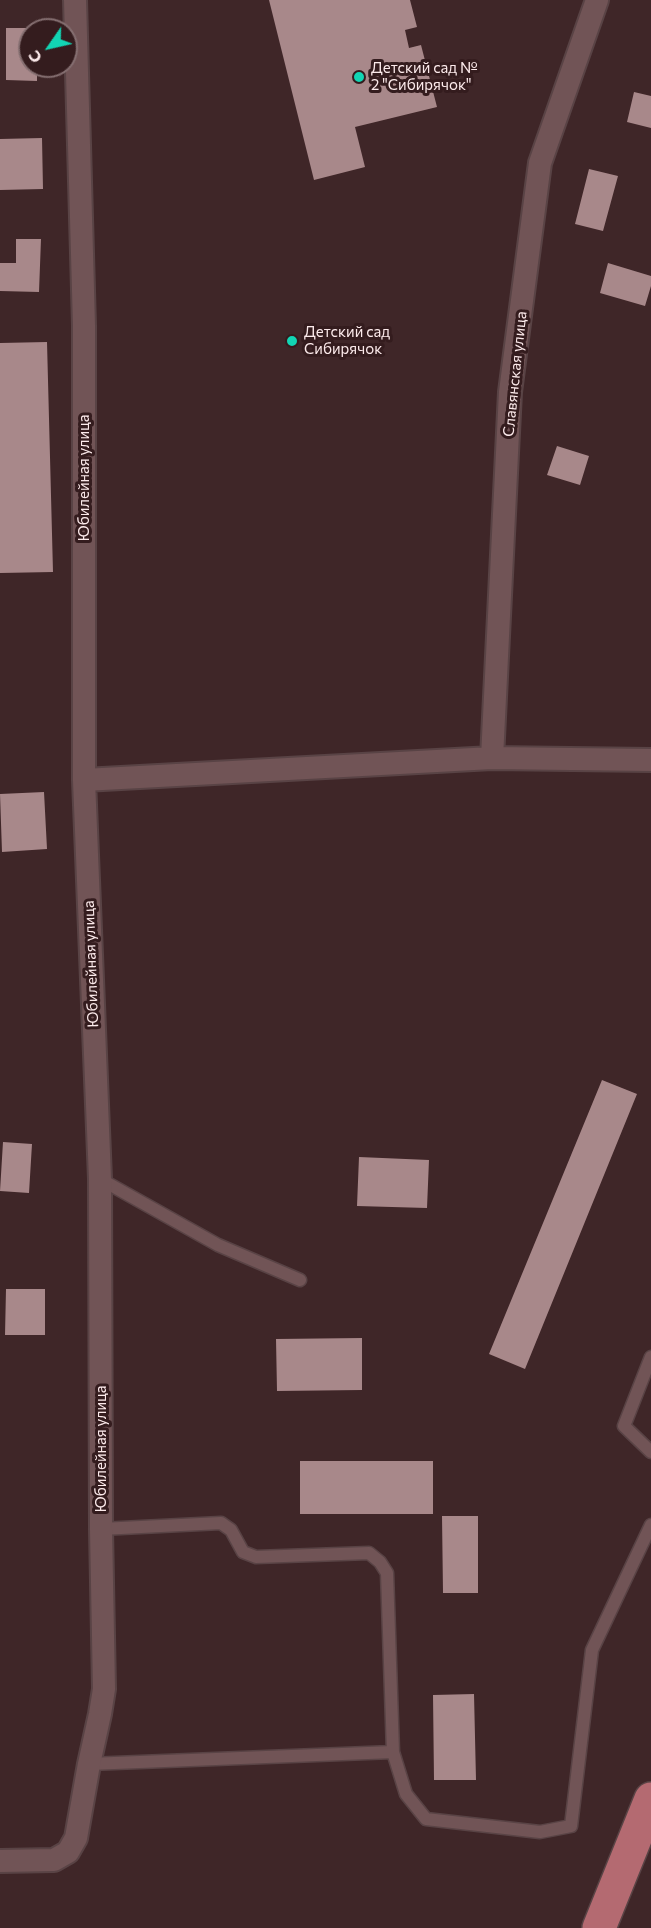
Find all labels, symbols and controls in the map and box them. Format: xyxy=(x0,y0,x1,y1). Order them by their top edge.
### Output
north arrow xyxy=(18,18,78,78)
text: С xyxy=(23,47,45,67)
place label: Детский сад № 2 "Сибирячок" xyxy=(371,59,478,94)
marker: Детский сад № 2 "Сибирячок" xyxy=(352,70,366,84)
street label: Славянская улица xyxy=(499,310,531,438)
place label: Детский сад Сибирячок xyxy=(304,323,390,358)
marker: Детский сад Сибирячок xyxy=(285,334,299,348)
street label: Юбилейная улица xyxy=(75,414,93,542)
street label: Юбилейная улица xyxy=(80,900,102,1028)
street label: Юбилейная улица xyxy=(92,1385,110,1513)

